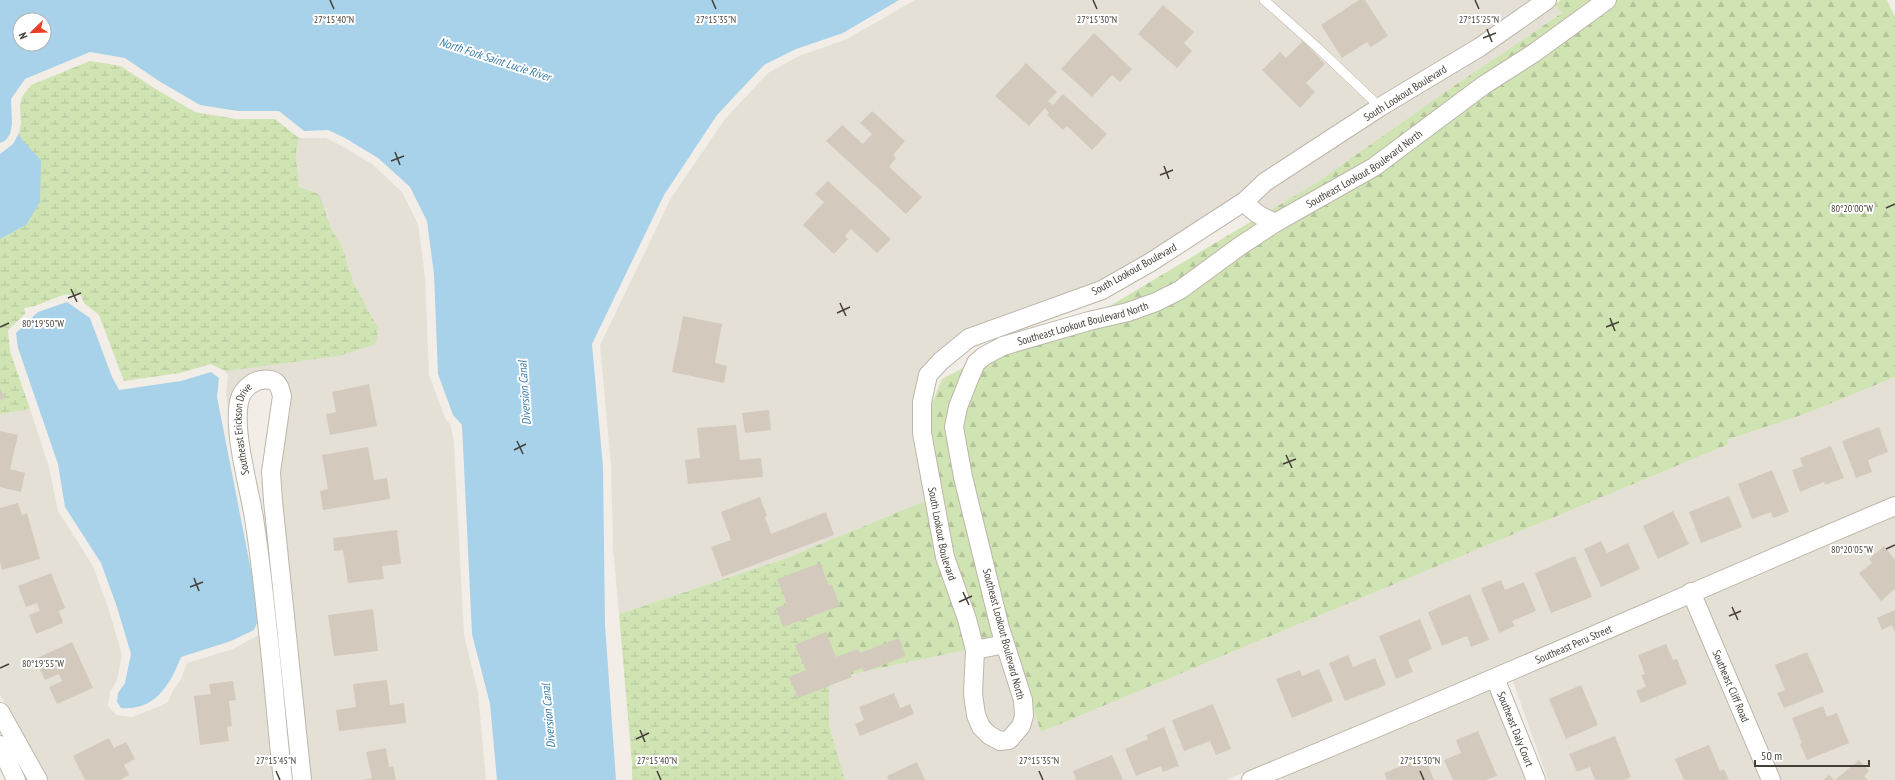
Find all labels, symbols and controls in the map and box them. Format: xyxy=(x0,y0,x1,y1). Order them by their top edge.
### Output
north arrow xyxy=(12,12,52,52)
text: 27°15'40"N xyxy=(314,13,354,26)
text: 27°15'35"N xyxy=(696,13,736,26)
text: 27°15'30"N xyxy=(1077,13,1117,26)
text: 27°15'25"N xyxy=(1459,13,1499,26)
text: N xyxy=(15,30,30,41)
water label: North Fork Saint Lucie River xyxy=(438,34,554,85)
street label: South Lookout Boulevard xyxy=(1361,62,1449,124)
street label: Southeast Lookout Boulevard North xyxy=(1304,126,1425,211)
text: 80°20'00"W xyxy=(1831,202,1873,215)
street label: South Lookout Boulevard xyxy=(1089,240,1179,298)
street label: Southeast Lookout Boulevard North xyxy=(1016,298,1150,348)
text: 80°19'50"W xyxy=(22,317,64,330)
water label: Diversion Canal xyxy=(514,359,534,426)
street label: Southeast Erickson Drive xyxy=(231,379,255,476)
street label: South Lookout Boulevard xyxy=(925,486,960,582)
text: 80°20'05"W xyxy=(1831,543,1873,556)
street label: Southeast Lookout Boulevard North xyxy=(980,567,1028,701)
street label: Southeast Peru Street xyxy=(1533,621,1614,667)
street label: Southeast Cliff Road xyxy=(1709,648,1753,724)
text: 80°19'55"W xyxy=(22,657,64,670)
water label: Diversion Canal xyxy=(538,682,558,749)
street label: Southeast Daly Court xyxy=(1494,689,1537,769)
scale bar xyxy=(1755,742,1869,768)
text: 50 m xyxy=(1761,748,1782,763)
text: 27°15'45"N xyxy=(256,754,296,767)
text: 27°15'40"N xyxy=(637,754,677,767)
text: 27°15'35"N xyxy=(1019,754,1059,767)
text: 27°15'30"N xyxy=(1400,754,1440,767)

